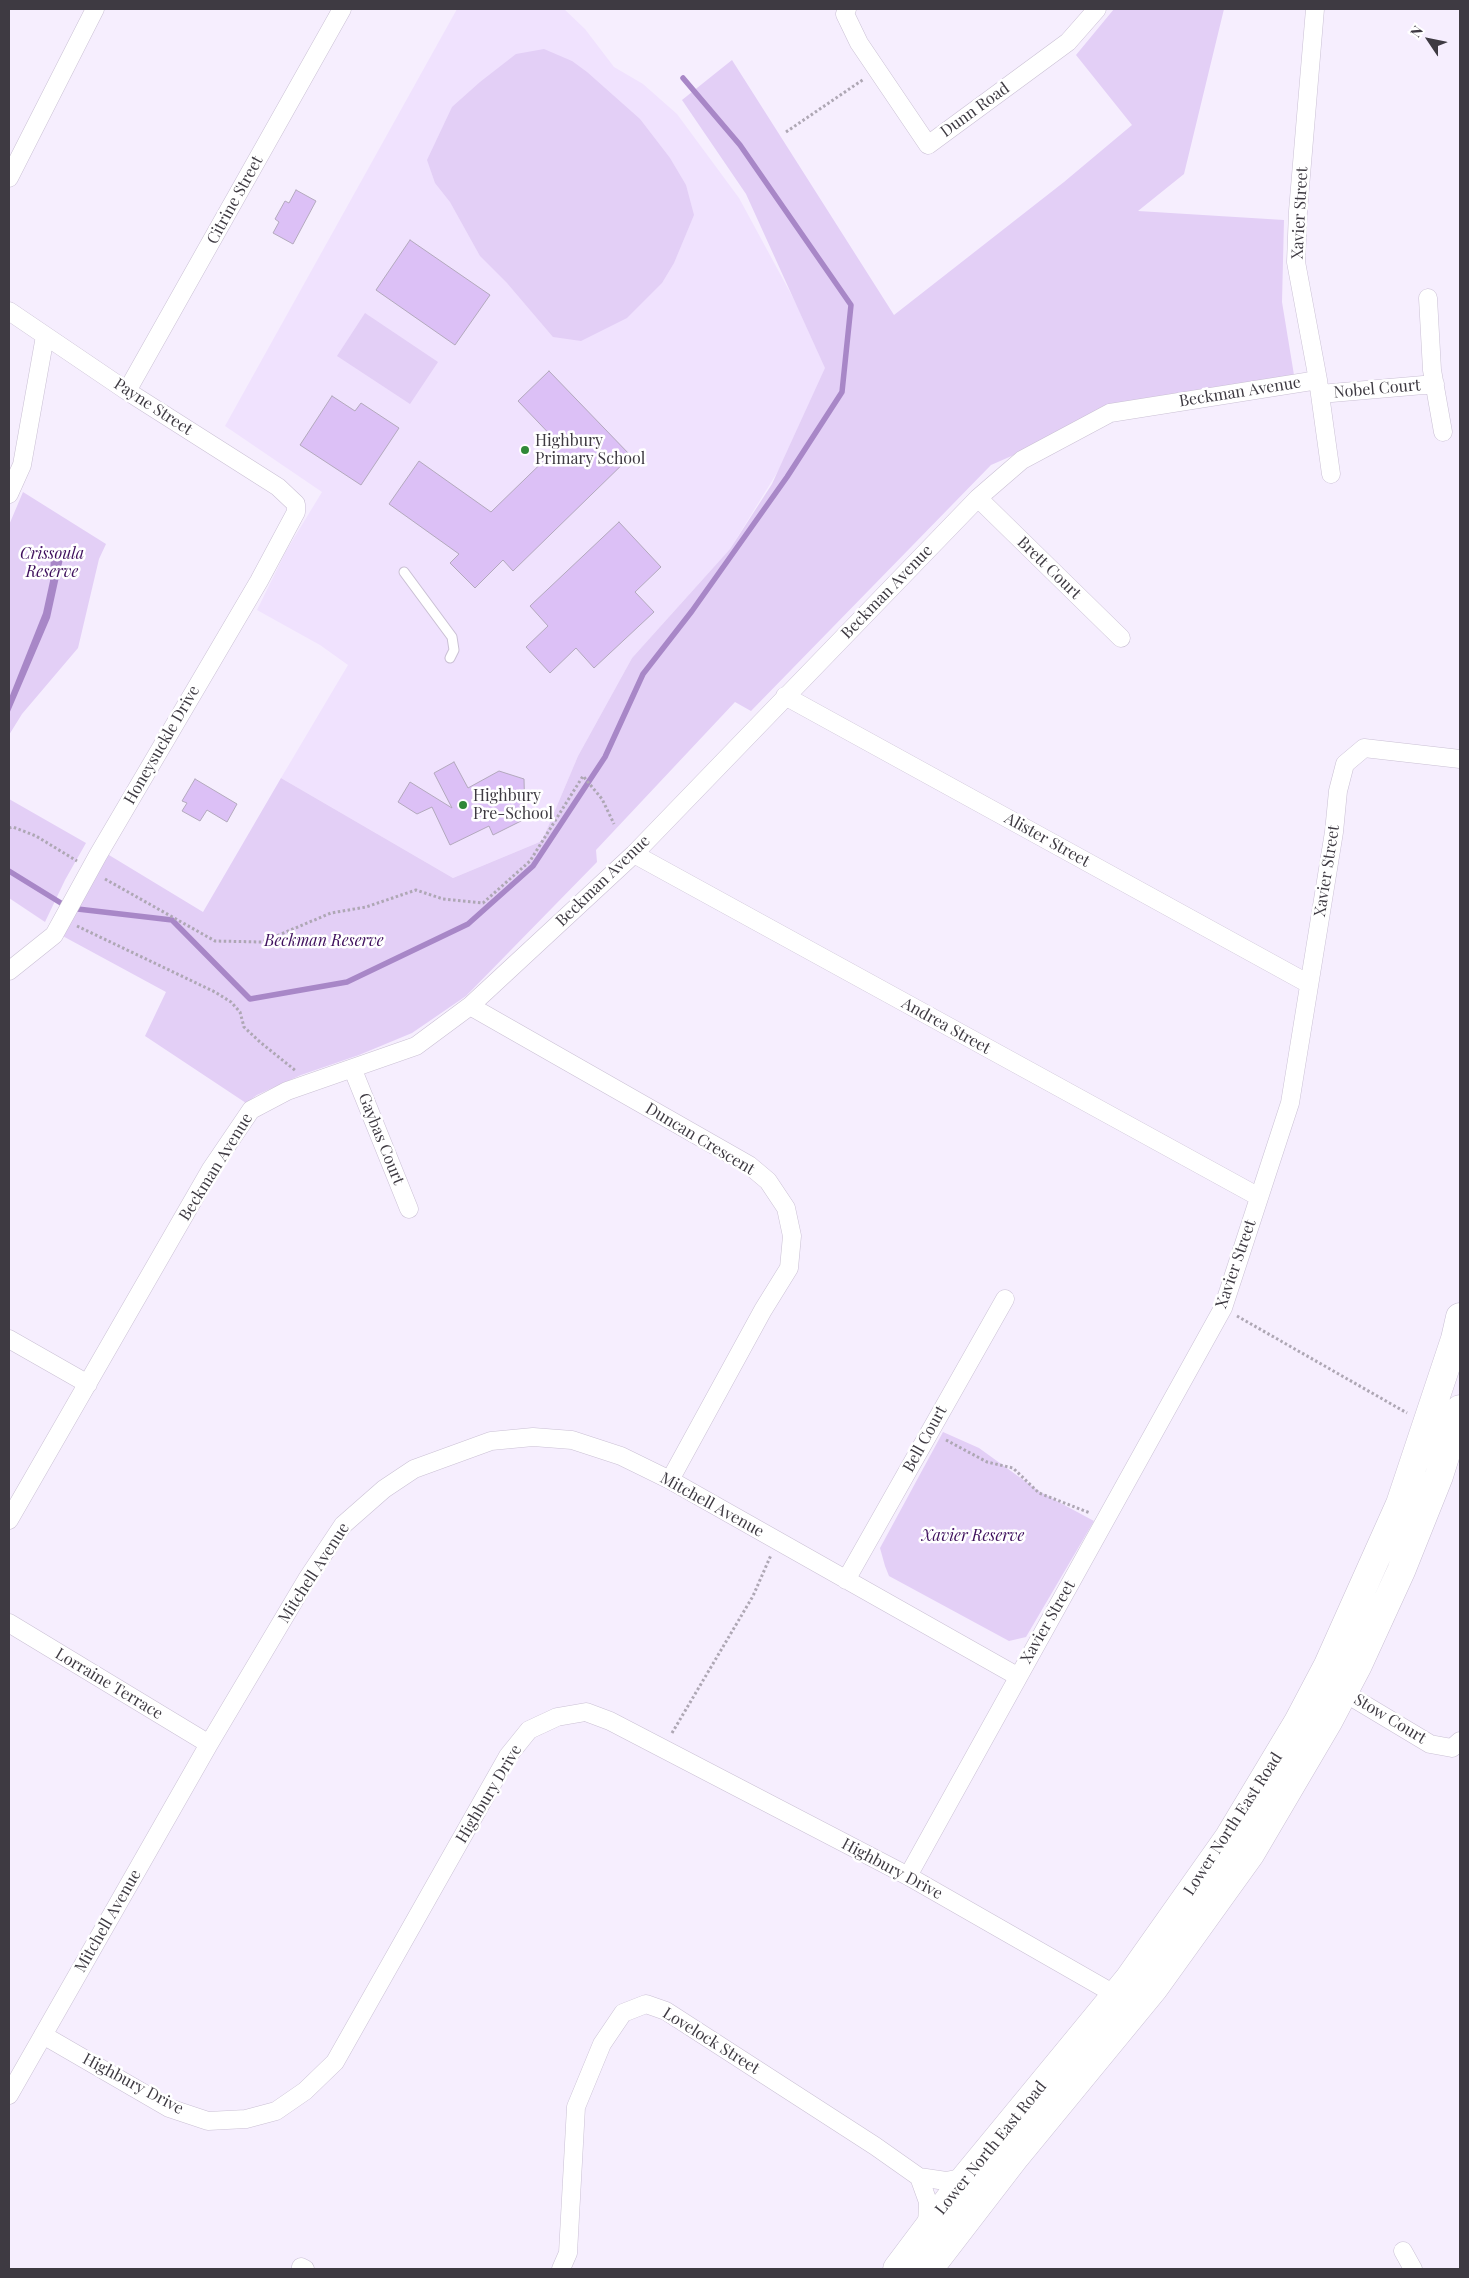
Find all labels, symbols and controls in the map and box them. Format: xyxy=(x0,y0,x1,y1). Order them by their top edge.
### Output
north arrow xyxy=(1404,15,1454,65)
text: N xyxy=(1405,22,1427,41)
street label: Dunn Road xyxy=(937,79,1013,141)
street label: Citrine Street xyxy=(203,153,267,247)
street label: Xavier Street xyxy=(1288,166,1312,260)
street label: Beckman Avenue xyxy=(1178,373,1302,411)
street label: Payne Street xyxy=(110,375,196,439)
street label: Nobel Court xyxy=(1333,376,1421,402)
place label: Highbury Primary School xyxy=(535,431,645,469)
marker: Highbury Primary School xyxy=(519,444,531,456)
street label: Brett Court xyxy=(1013,533,1085,603)
street label: Beckman Avenue xyxy=(837,541,937,643)
park label: Crissoula Reserve xyxy=(20,544,84,582)
street label: Honeysuckle Drive xyxy=(120,682,204,808)
place label: Highbury Pre-School xyxy=(473,786,553,824)
marker: Highbury Pre-School xyxy=(457,799,469,811)
street label: Alister Street xyxy=(1001,809,1093,871)
street label: Xavier Street xyxy=(1310,824,1344,918)
street label: Beckman Avenue xyxy=(552,831,654,931)
park label: Beckman Reserve xyxy=(264,931,384,951)
street label: Andrea Street xyxy=(898,994,994,1058)
street label: Gaybas Court xyxy=(354,1090,408,1188)
street label: Duncan Crescent xyxy=(642,1099,758,1179)
street label: Beckman Avenue xyxy=(175,1110,257,1224)
street label: Xavier Street xyxy=(1212,1217,1260,1311)
street label: Bell Court xyxy=(899,1402,951,1476)
street label: Mitchell Avenue xyxy=(657,1469,767,1541)
street label: Mitchell Avenue xyxy=(274,1519,354,1627)
park label: Xavier Reserve xyxy=(922,1526,1024,1546)
street label: Xavier Street xyxy=(1017,1577,1079,1667)
street label: Lorraine Terrace xyxy=(52,1644,166,1724)
street label: Stow Court xyxy=(1350,1690,1430,1748)
street label: Highbury Drive xyxy=(452,1741,526,1847)
street label: Lower North East Road xyxy=(1180,1749,1286,1899)
street label: Highbury Drive xyxy=(838,1834,946,1904)
street label: Mitchell Avenue xyxy=(71,1866,145,1976)
street label: Lovelock Street xyxy=(659,2004,763,2078)
street label: Highbury Drive xyxy=(79,2049,187,2119)
street label: Lower North East Road xyxy=(931,2077,1051,2219)

